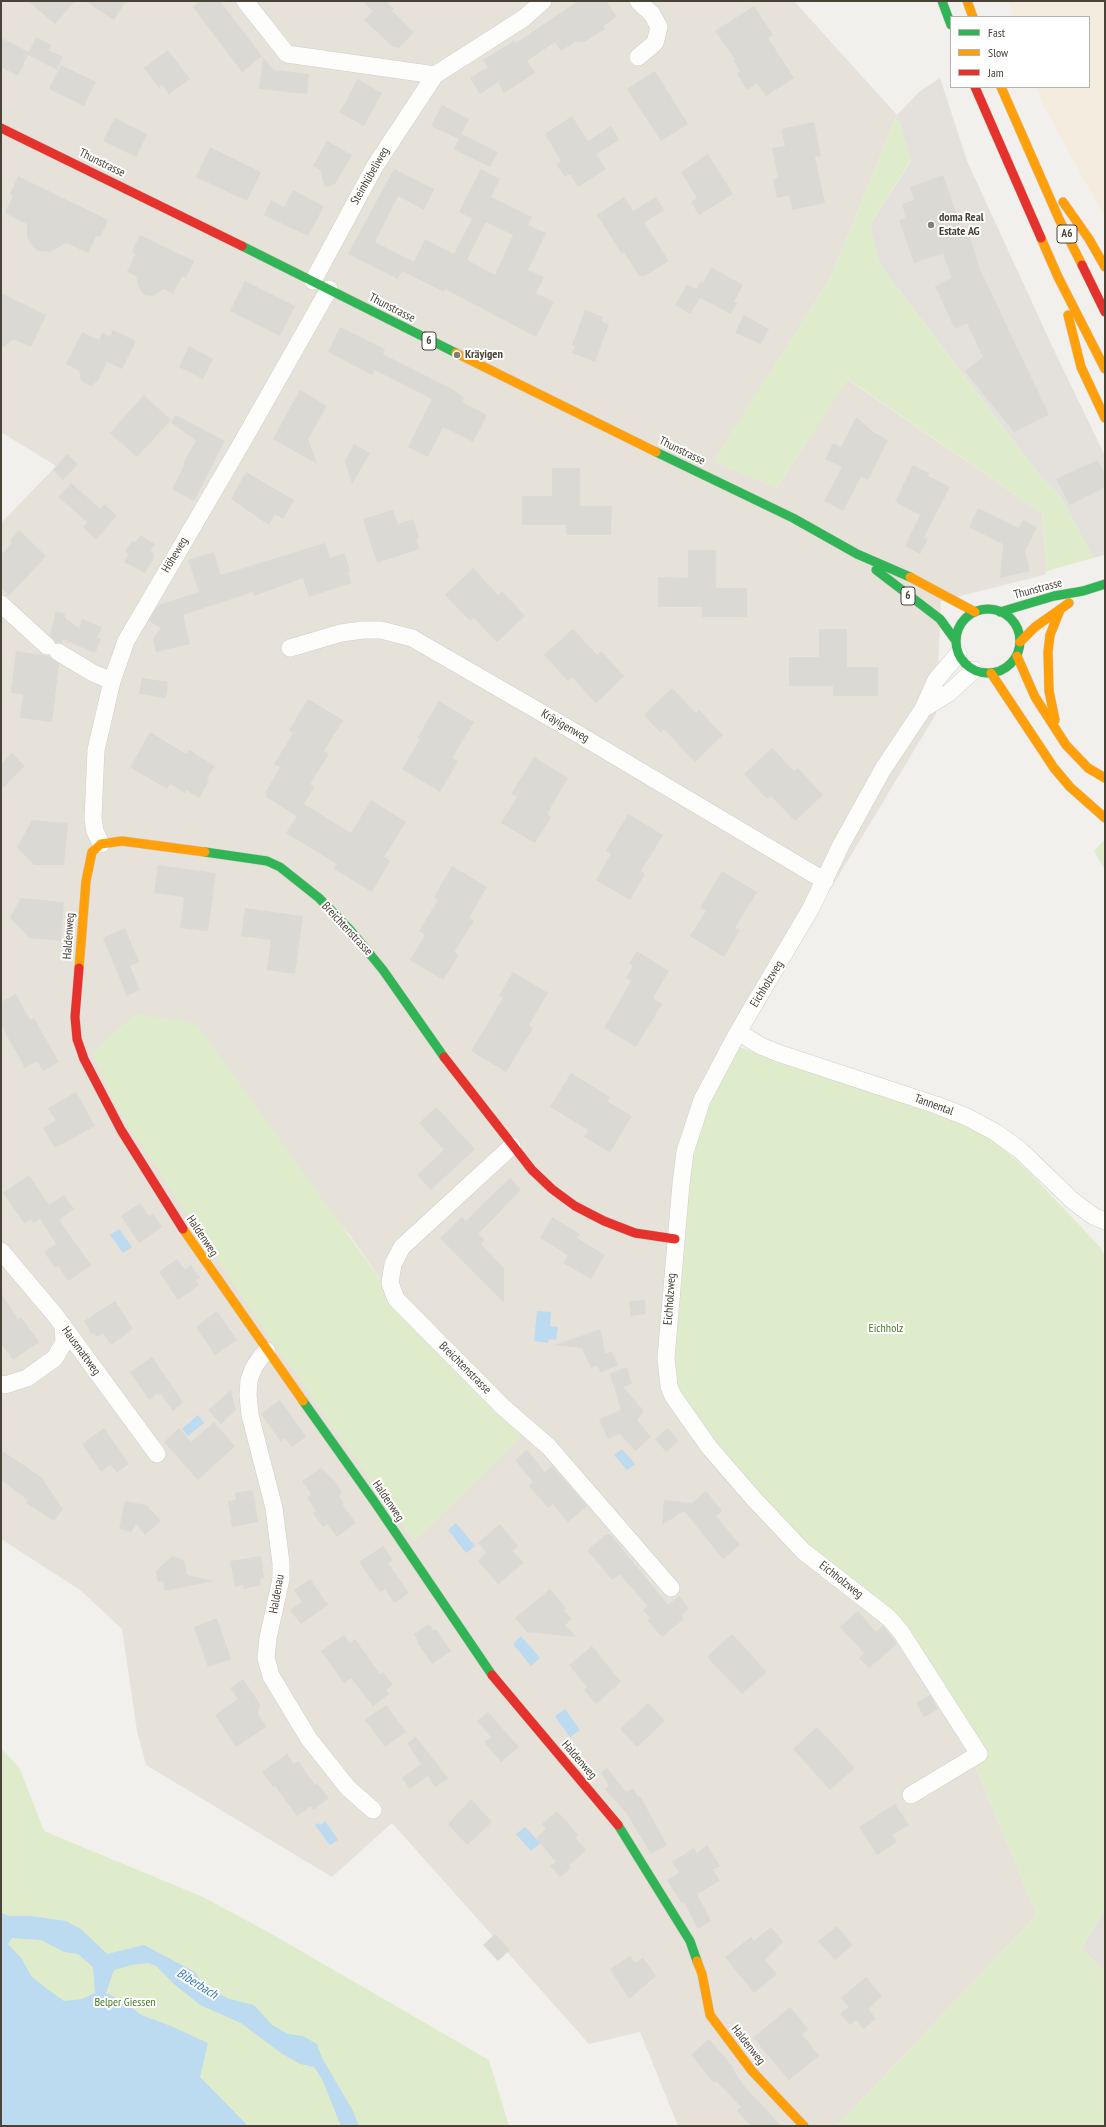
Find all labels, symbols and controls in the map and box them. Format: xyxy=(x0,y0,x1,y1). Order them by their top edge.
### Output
legend xyxy=(950,16,1090,88)
text: Fast xyxy=(988,25,1005,40)
text: Slow xyxy=(988,45,1008,60)
text: Jam xyxy=(988,65,1004,80)
street label: Steinhübeliweg xyxy=(348,145,392,207)
street label: Thunstrasse xyxy=(77,146,127,180)
place label: doma Real Estate AG xyxy=(939,211,984,239)
marker: doma Real Estate AG xyxy=(926,220,936,230)
road number: A6 xyxy=(1057,225,1077,243)
street label: Thunstrasse xyxy=(367,290,417,326)
road number: 6 xyxy=(422,332,436,350)
place label: Kräyigen xyxy=(465,348,503,362)
marker: Kräyigen xyxy=(452,350,462,360)
street label: Thunstrasse xyxy=(657,434,707,468)
street label: Höheweg xyxy=(159,535,191,575)
street label: Thunstrasse xyxy=(1012,576,1064,602)
road number: 6 xyxy=(901,587,915,605)
street label: Kräyigenweg xyxy=(538,706,592,746)
street label: Breichtenstrasse xyxy=(319,899,375,959)
street label: Haldenweg xyxy=(60,912,78,960)
street label: Eichholzweg xyxy=(747,958,787,1010)
street label: Tannental xyxy=(912,1091,956,1119)
street label: Haldenweg xyxy=(183,1213,221,1259)
street label: Eichholzweg xyxy=(661,1273,679,1325)
park label: Eichholz xyxy=(869,1322,903,1336)
street label: Hausmattweg xyxy=(59,1324,103,1378)
street label: Breichtenstrasse xyxy=(436,1339,494,1397)
street label: Haldenweg xyxy=(369,1478,407,1524)
street label: Eichholzweg xyxy=(816,1558,866,1602)
street label: Haldenau xyxy=(266,1573,288,1615)
street label: Haldenweg xyxy=(558,1738,600,1782)
water label: Biberbach xyxy=(174,1966,220,2002)
park label: Belper Giessen xyxy=(94,1996,156,2010)
street label: Haldenweg xyxy=(728,2022,768,2068)

